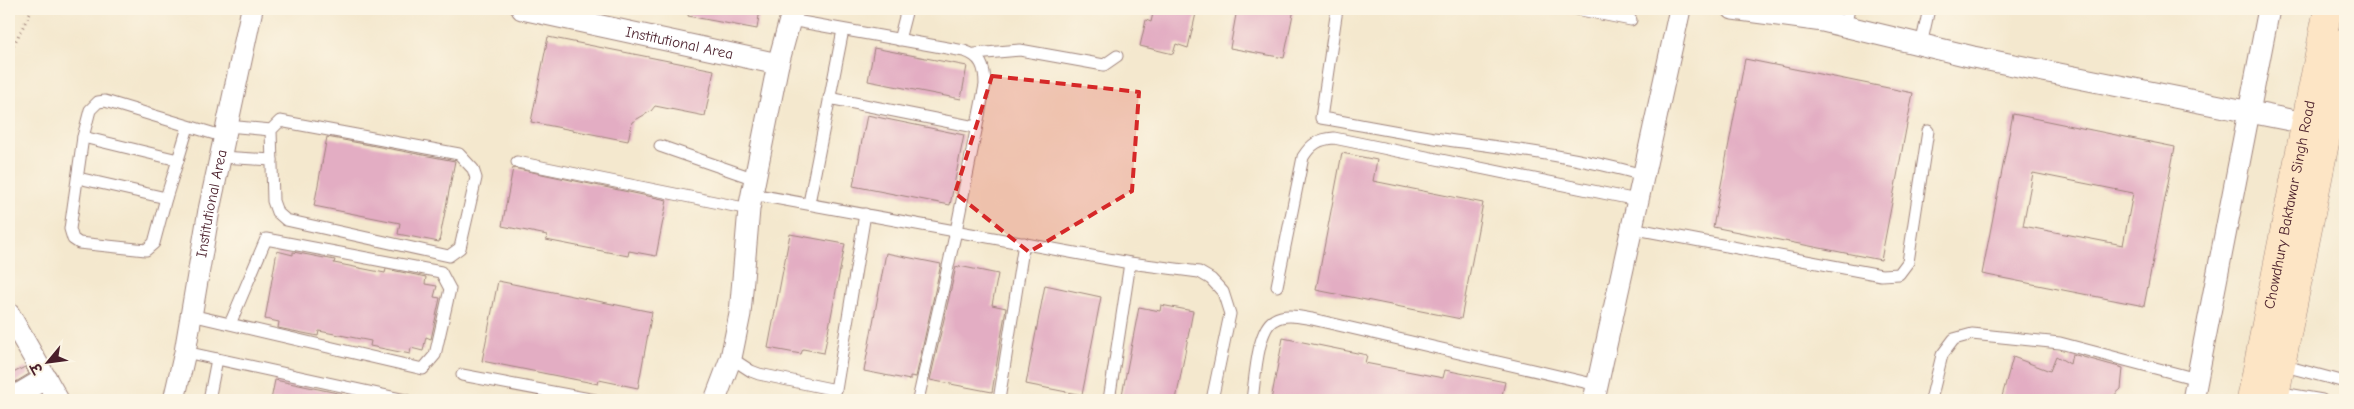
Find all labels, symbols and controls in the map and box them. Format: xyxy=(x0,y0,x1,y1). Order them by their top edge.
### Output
street label: Institutional Area xyxy=(624,22,735,63)
street label: Chowdhury Baktawar Singh Road xyxy=(2260,99,2319,310)
street label: Institutional Area xyxy=(192,148,231,259)
north arrow xyxy=(22,336,72,386)
text: उ xyxy=(27,358,48,378)

